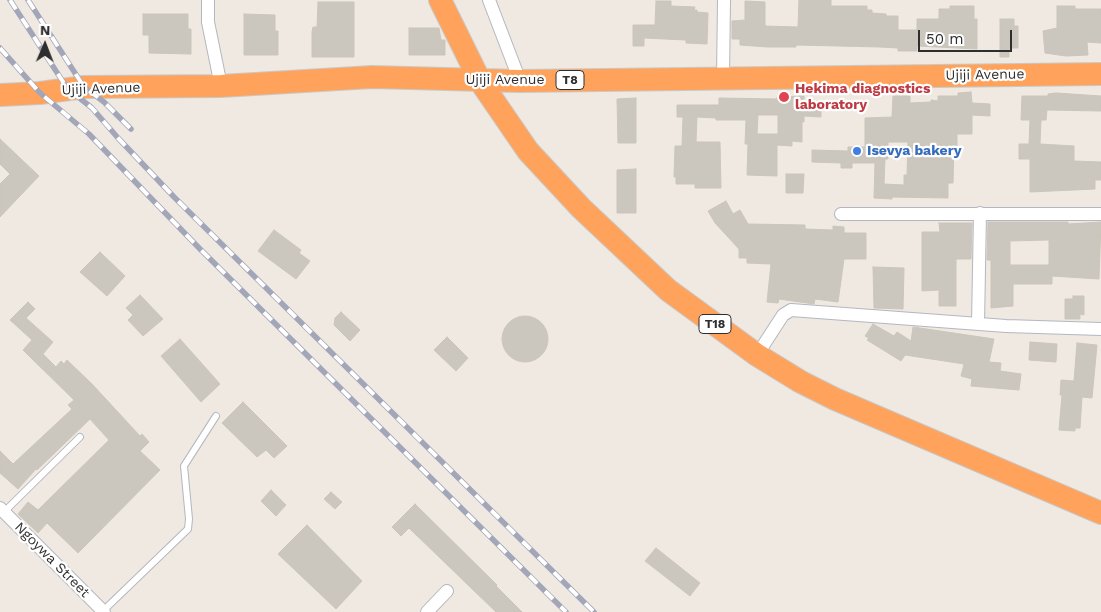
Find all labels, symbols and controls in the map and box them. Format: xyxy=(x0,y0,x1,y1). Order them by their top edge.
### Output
north arrow xyxy=(20,20,70,70)
scale bar xyxy=(921,20,1015,52)
text: N xyxy=(40,22,51,38)
text: 50 m xyxy=(926,30,963,48)
street label: Ujiji Avenue xyxy=(945,66,1025,84)
road number: T8 xyxy=(556,70,584,90)
street label: Ujiji Avenue xyxy=(465,72,545,88)
street label: Ujiji Avenue xyxy=(61,79,141,99)
place label: Hekima diagnostics laboratory xyxy=(795,81,931,114)
marker: Hekima diagnostics laboratory xyxy=(777,90,791,104)
place label: Isevya bakery xyxy=(867,143,962,159)
marker: Isevya bakery xyxy=(851,145,863,157)
road number: T18 xyxy=(699,314,731,334)
street label: Ngoywa Street xyxy=(11,519,93,601)

